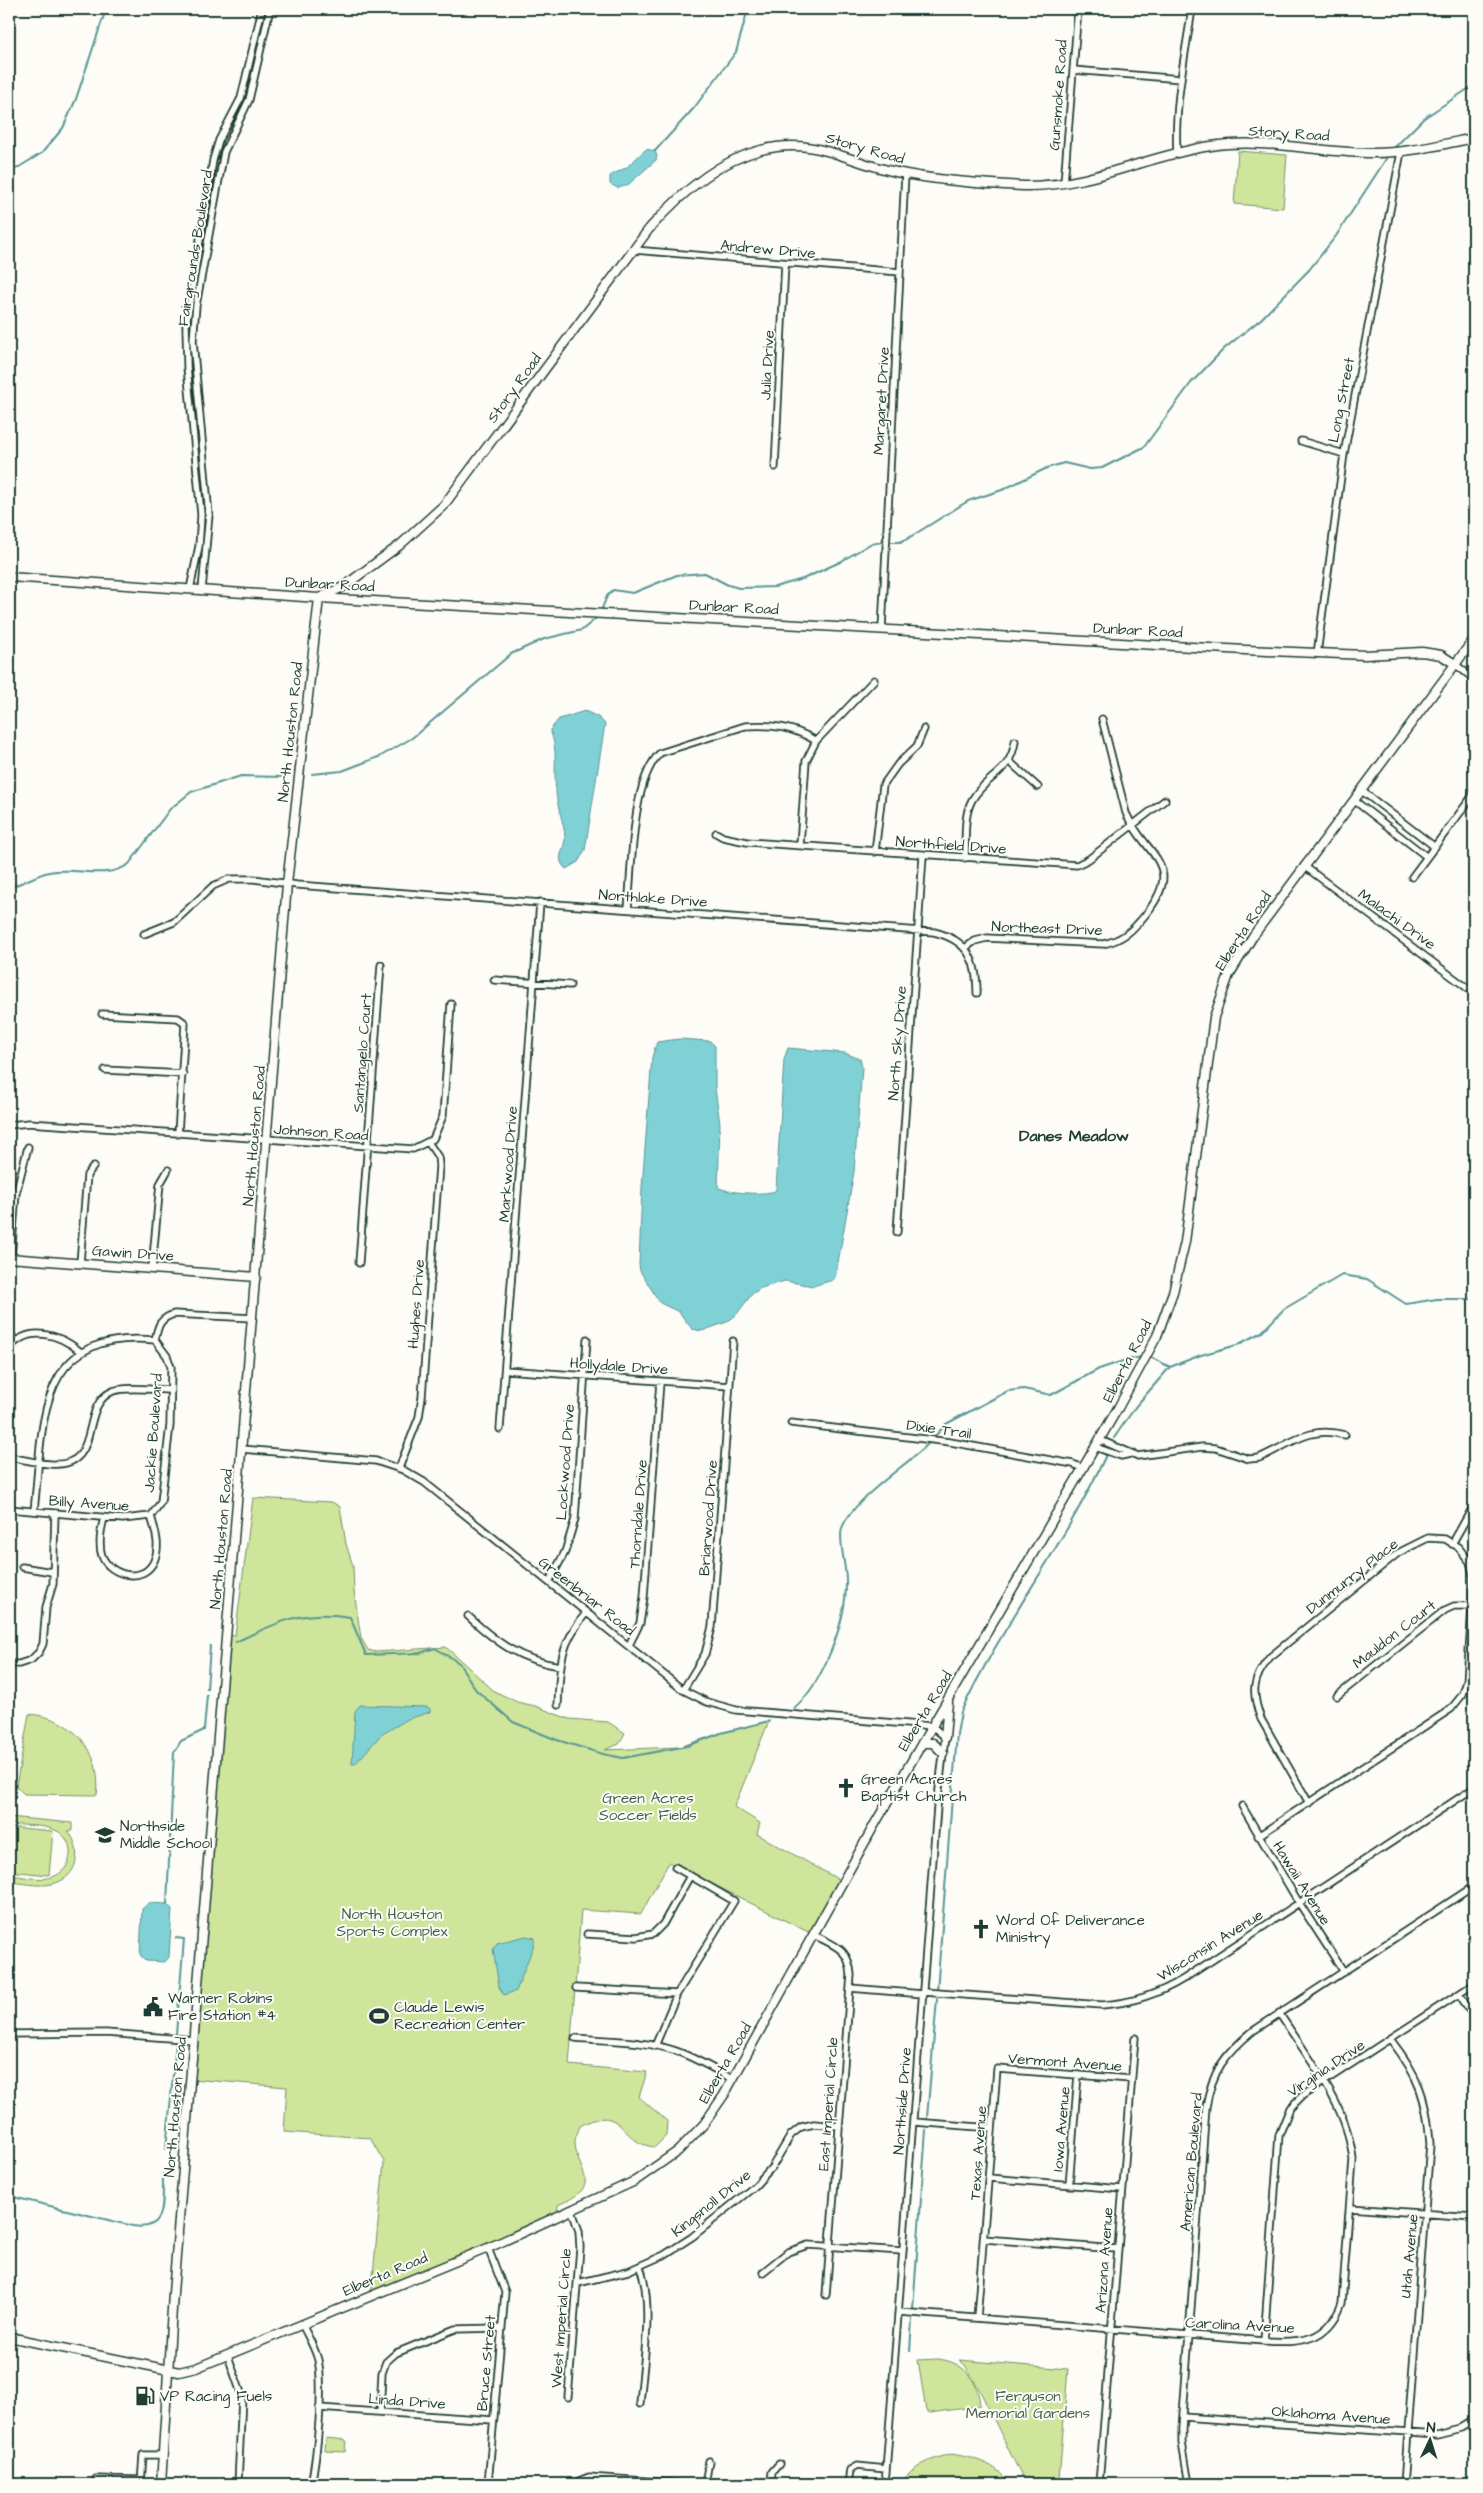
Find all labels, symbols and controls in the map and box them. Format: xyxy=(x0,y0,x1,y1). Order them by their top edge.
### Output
street label: Gunsmoke Road xyxy=(1044,39,1073,151)
street label: Story Road xyxy=(1248,120,1330,148)
street label: Story Road xyxy=(823,127,907,171)
street label: Fairgrounds Boulevard xyxy=(173,168,219,328)
street label: Andrew Drive xyxy=(719,235,816,264)
street label: Julia Drive xyxy=(755,330,780,401)
street label: Margaret Drive xyxy=(868,346,896,456)
street label: Story Road xyxy=(482,349,548,428)
street label: Long Street xyxy=(1323,356,1361,445)
street label: Dunbar Road xyxy=(285,572,376,597)
street label: Dunbar Road xyxy=(689,595,780,620)
street label: Dunbar Road xyxy=(1093,618,1184,643)
street label: North Houston Road xyxy=(273,661,308,803)
street label: Northfield Drive xyxy=(895,831,1007,860)
street label: Northlake Drive xyxy=(598,884,708,913)
street label: Malachi Drive xyxy=(1354,884,1440,955)
street label: Elberta Road xyxy=(1210,887,1277,975)
street label: Northeast Drive xyxy=(991,916,1103,941)
street label: North Sky Drive xyxy=(883,985,913,1101)
street label: Santangelo Court xyxy=(348,993,378,1114)
street label: North Houston Road xyxy=(238,1065,271,1207)
street label: Markwood Drive xyxy=(494,1105,523,1223)
street label: Johnson Road xyxy=(273,1119,370,1146)
district label: Danes Meadow xyxy=(1019,1125,1129,1147)
street label: Gawin Drive xyxy=(91,1240,175,1267)
street label: Hughes Drive xyxy=(403,1259,431,1350)
street label: Elberta Road xyxy=(1098,1316,1157,1406)
street label: Hollydale Drive xyxy=(569,1353,669,1381)
street label: Jackie Boulevard xyxy=(139,1373,168,1493)
street label: Lockwood Drive xyxy=(551,1403,580,1521)
street label: Dixie Trail xyxy=(905,1415,973,1444)
street label: Thorndale Drive xyxy=(624,1459,653,1569)
street label: Briarwood Drive xyxy=(694,1459,723,1577)
street label: North Houston Road xyxy=(205,1468,238,1610)
street label: Billy Avenue xyxy=(48,1490,130,1518)
street label: Dunmurry Place xyxy=(1302,1534,1404,1620)
street label: Greenbriar Road xyxy=(534,1552,640,1641)
street label: Mauldon Court xyxy=(1348,1595,1440,1674)
street label: Elberta Road xyxy=(893,1667,958,1755)
place label: Green Acres Baptist Church xyxy=(861,1769,967,1807)
church icon: Green Acres Baptist Church xyxy=(835,1777,857,1799)
park label: Green Acres Soccer Fields xyxy=(599,1788,697,1826)
place label: Northside Middle School xyxy=(120,1816,212,1854)
school or university icon: Northside Middle School xyxy=(94,1824,116,1846)
street label: Hawaii Avenue xyxy=(1267,1837,1336,1929)
park label: North Houston Sports Complex xyxy=(337,1904,448,1942)
street label: Wisconsin Avenue xyxy=(1153,1904,1267,1986)
place label: Word Of Deliverance Ministry xyxy=(996,1910,1145,1949)
church icon: Word Of Deliverance Ministry xyxy=(970,1918,992,1940)
place label: Warner Robins Fire Station #4 xyxy=(168,1988,276,2026)
public building icon: Warner Robins Fire Station #4 xyxy=(142,1996,164,2018)
place label: Claude Lewis Recreation Center xyxy=(394,1997,525,2035)
sports icon: Claude Lewis Recreation Center xyxy=(368,2005,390,2027)
street label: Elberta Road xyxy=(694,2019,757,2108)
street label: Virginia Drive xyxy=(1283,2035,1370,2103)
street label: North Houston Road xyxy=(159,2036,192,2178)
street label: East Imperial Circle xyxy=(813,2036,844,2172)
street label: Northside Drive xyxy=(888,2047,917,2155)
street label: Vermont Avenue xyxy=(1007,2048,1123,2077)
street label: Iowa Avenue xyxy=(1047,2086,1076,2172)
street label: American Boulevard xyxy=(1175,2092,1208,2232)
street label: Texas Avenue xyxy=(965,2105,992,2201)
street label: Kingsnoll Drive xyxy=(667,2165,756,2243)
street label: Arizona Avenue xyxy=(1090,2206,1119,2314)
street label: Utah Avenue xyxy=(1395,2213,1424,2299)
street label: Elberta Road xyxy=(340,2247,431,2302)
street label: West Imperial Circle xyxy=(546,2248,577,2389)
street label: Carolina Avenue xyxy=(1185,2312,1295,2339)
street label: Bruce Street xyxy=(472,2314,501,2412)
fuel station icon: VP Racing Fuels xyxy=(134,2385,156,2407)
place label: VP Racing Fuels xyxy=(160,2386,273,2408)
park label: Ferguson Memorial Gardens xyxy=(966,2386,1091,2424)
street label: Linda Drive xyxy=(367,2388,446,2415)
street label: Oklahoma Avenue xyxy=(1271,2401,1391,2430)
north arrow xyxy=(1406,2416,1456,2466)
text: N xyxy=(1426,2418,1436,2438)

